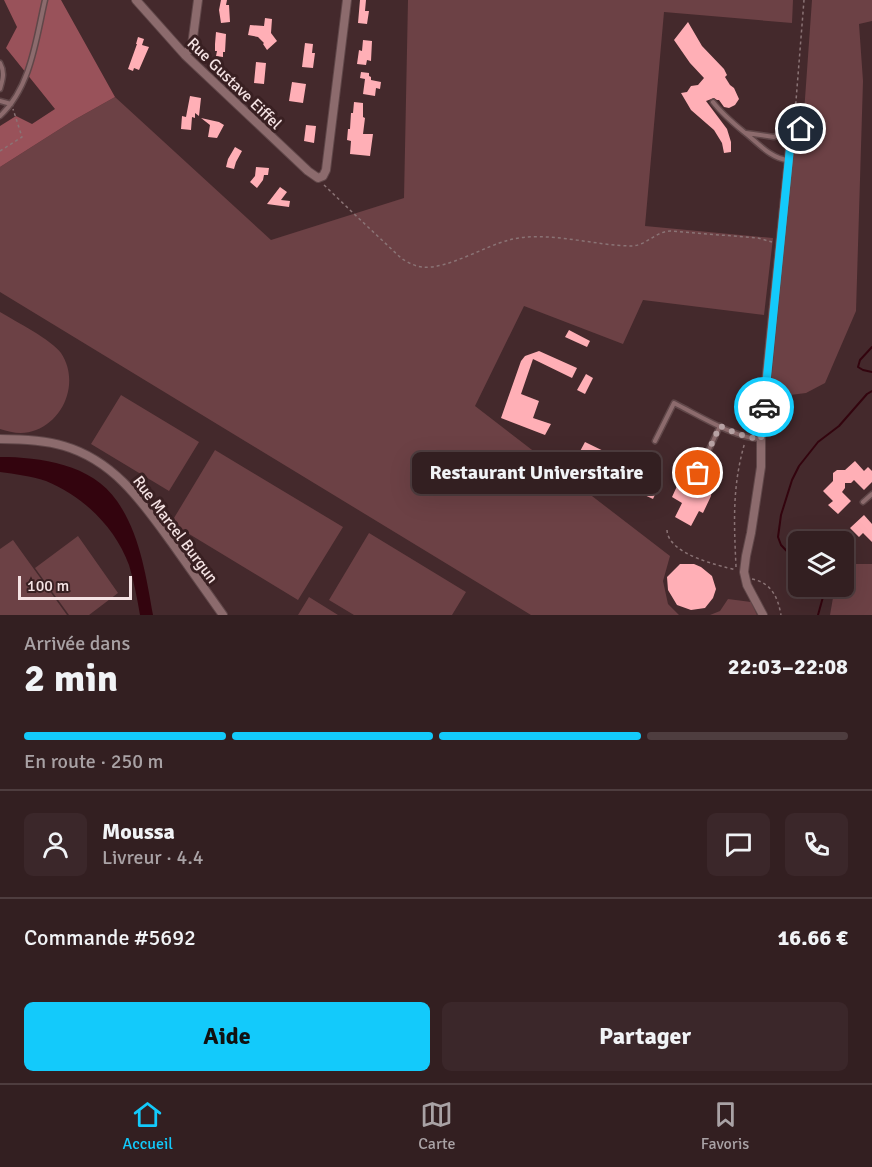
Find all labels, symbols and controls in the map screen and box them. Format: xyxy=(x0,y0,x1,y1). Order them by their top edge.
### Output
street label: Rue Gustave Eiffel xyxy=(183,34,286,134)
pin xyxy=(775,103,826,154)
icon: home xyxy=(784,112,817,145)
courier xyxy=(734,377,794,437)
icon: car xyxy=(748,391,781,424)
pin xyxy=(672,447,723,498)
callout: Restaurant Universitaire xyxy=(413,452,662,494)
icon: bag xyxy=(681,456,714,489)
text: Restaurant Universitaire xyxy=(429,460,644,485)
street label: Rue Marcel Burgun xyxy=(128,472,222,587)
map controls xyxy=(788,531,854,597)
button: layers xyxy=(788,531,854,597)
scale bar xyxy=(18,573,132,600)
text: 100 m xyxy=(27,576,69,596)
text: Arrivée dans xyxy=(24,631,130,656)
text: 22:03–22:08 xyxy=(728,653,848,680)
text: 2 min xyxy=(24,654,118,702)
text: En route · 250 m xyxy=(24,749,163,774)
button: person xyxy=(24,813,87,876)
button: chat xyxy=(707,813,770,876)
button: phone xyxy=(785,813,848,876)
text: Moussa xyxy=(102,818,175,845)
text: Livreur · 4.4 xyxy=(102,845,203,870)
text: Commande #5692 xyxy=(24,924,196,951)
text: 16.66 € xyxy=(777,924,848,951)
button: Aide xyxy=(24,1002,430,1071)
button: Partager xyxy=(442,1002,848,1071)
tab: Accueil xyxy=(123,1098,173,1154)
tab: Carte xyxy=(418,1098,456,1154)
tab: Favoris xyxy=(701,1098,749,1154)

